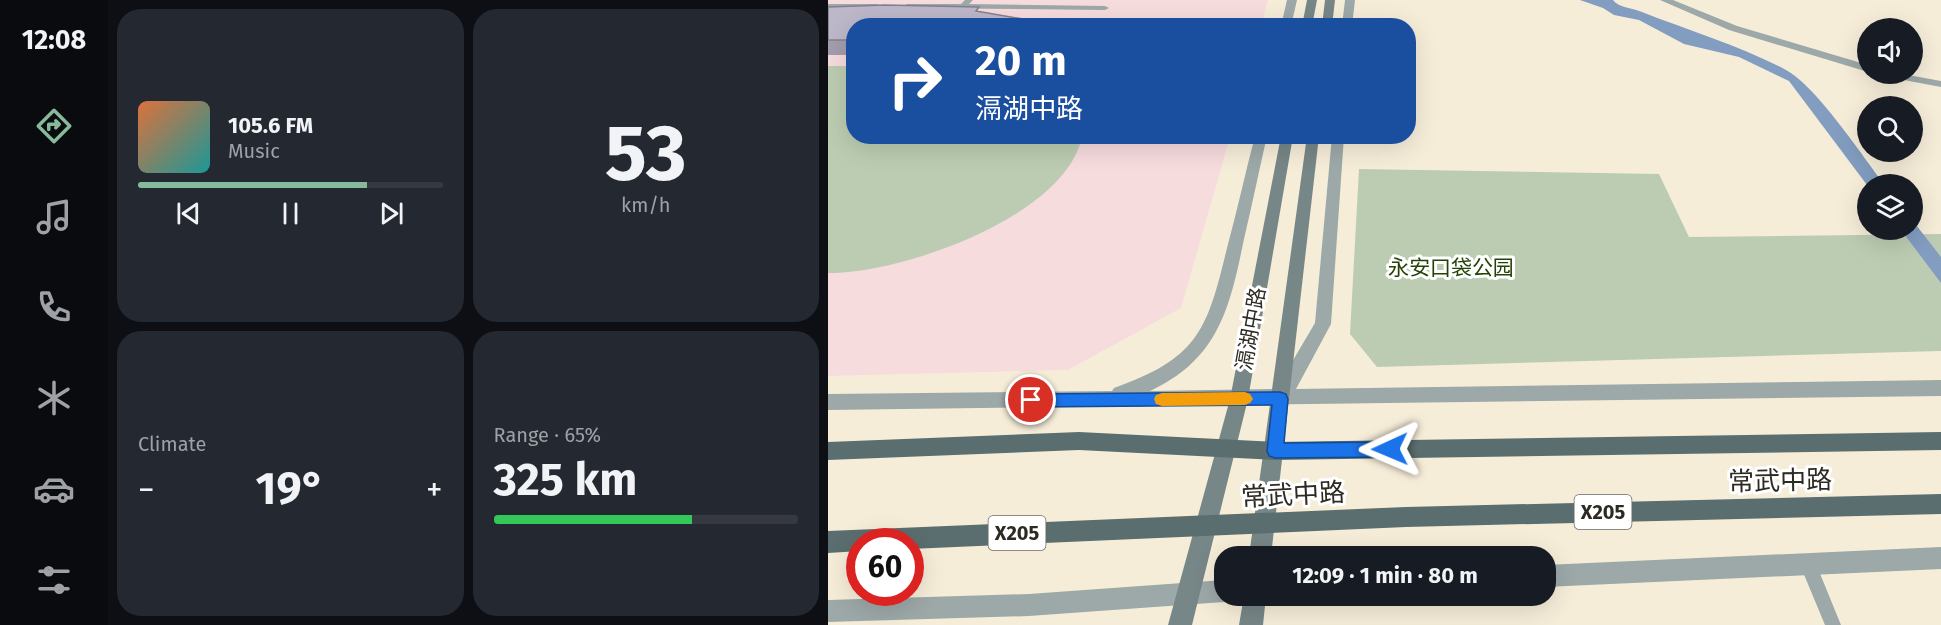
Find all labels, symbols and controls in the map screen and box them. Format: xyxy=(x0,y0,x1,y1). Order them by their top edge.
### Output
map controls xyxy=(1857,18,1923,240)
button: sound xyxy=(1857,18,1923,84)
text: 12:08 xyxy=(22,24,86,56)
text: 20 m xyxy=(975,36,1067,86)
icon: right xyxy=(876,42,954,120)
text: 滆湖中路 xyxy=(975,93,1083,125)
button: search xyxy=(1857,96,1923,162)
icon: directions xyxy=(33,105,75,147)
text: 53 xyxy=(605,107,687,201)
text: 105.6 FM xyxy=(228,112,313,139)
text: Music xyxy=(228,139,280,163)
button: layers xyxy=(1857,174,1923,240)
text: km/h xyxy=(621,193,671,217)
icon: music xyxy=(33,196,75,238)
icon: previous xyxy=(172,197,205,230)
icon: pause xyxy=(274,197,307,230)
icon: next xyxy=(375,197,408,230)
park label: 永安口袋公园 xyxy=(1388,255,1514,281)
street label: 滆湖中路 xyxy=(1231,285,1271,373)
icon: phone xyxy=(33,286,75,328)
pin xyxy=(1005,374,1056,425)
icon: climate xyxy=(33,377,75,419)
icon: arrive xyxy=(1014,383,1047,416)
position arrow xyxy=(1358,417,1422,481)
text: Range · 65% xyxy=(494,423,601,447)
text: Climate xyxy=(138,432,206,456)
text: 325 km xyxy=(494,453,637,507)
text: 19° xyxy=(256,462,325,516)
street label: 常武中路 xyxy=(1728,465,1832,497)
icon: car xyxy=(33,468,75,510)
text: − xyxy=(138,470,155,510)
text: + xyxy=(426,470,443,510)
street label: 常武中路 xyxy=(1240,477,1346,513)
road number: X205 xyxy=(1574,495,1632,529)
road number: X205 xyxy=(988,516,1046,550)
speed limit sign: 60 xyxy=(846,528,924,606)
icon: filters xyxy=(33,559,75,601)
text: 12:09 · 1 min · 80 m xyxy=(1292,562,1478,589)

